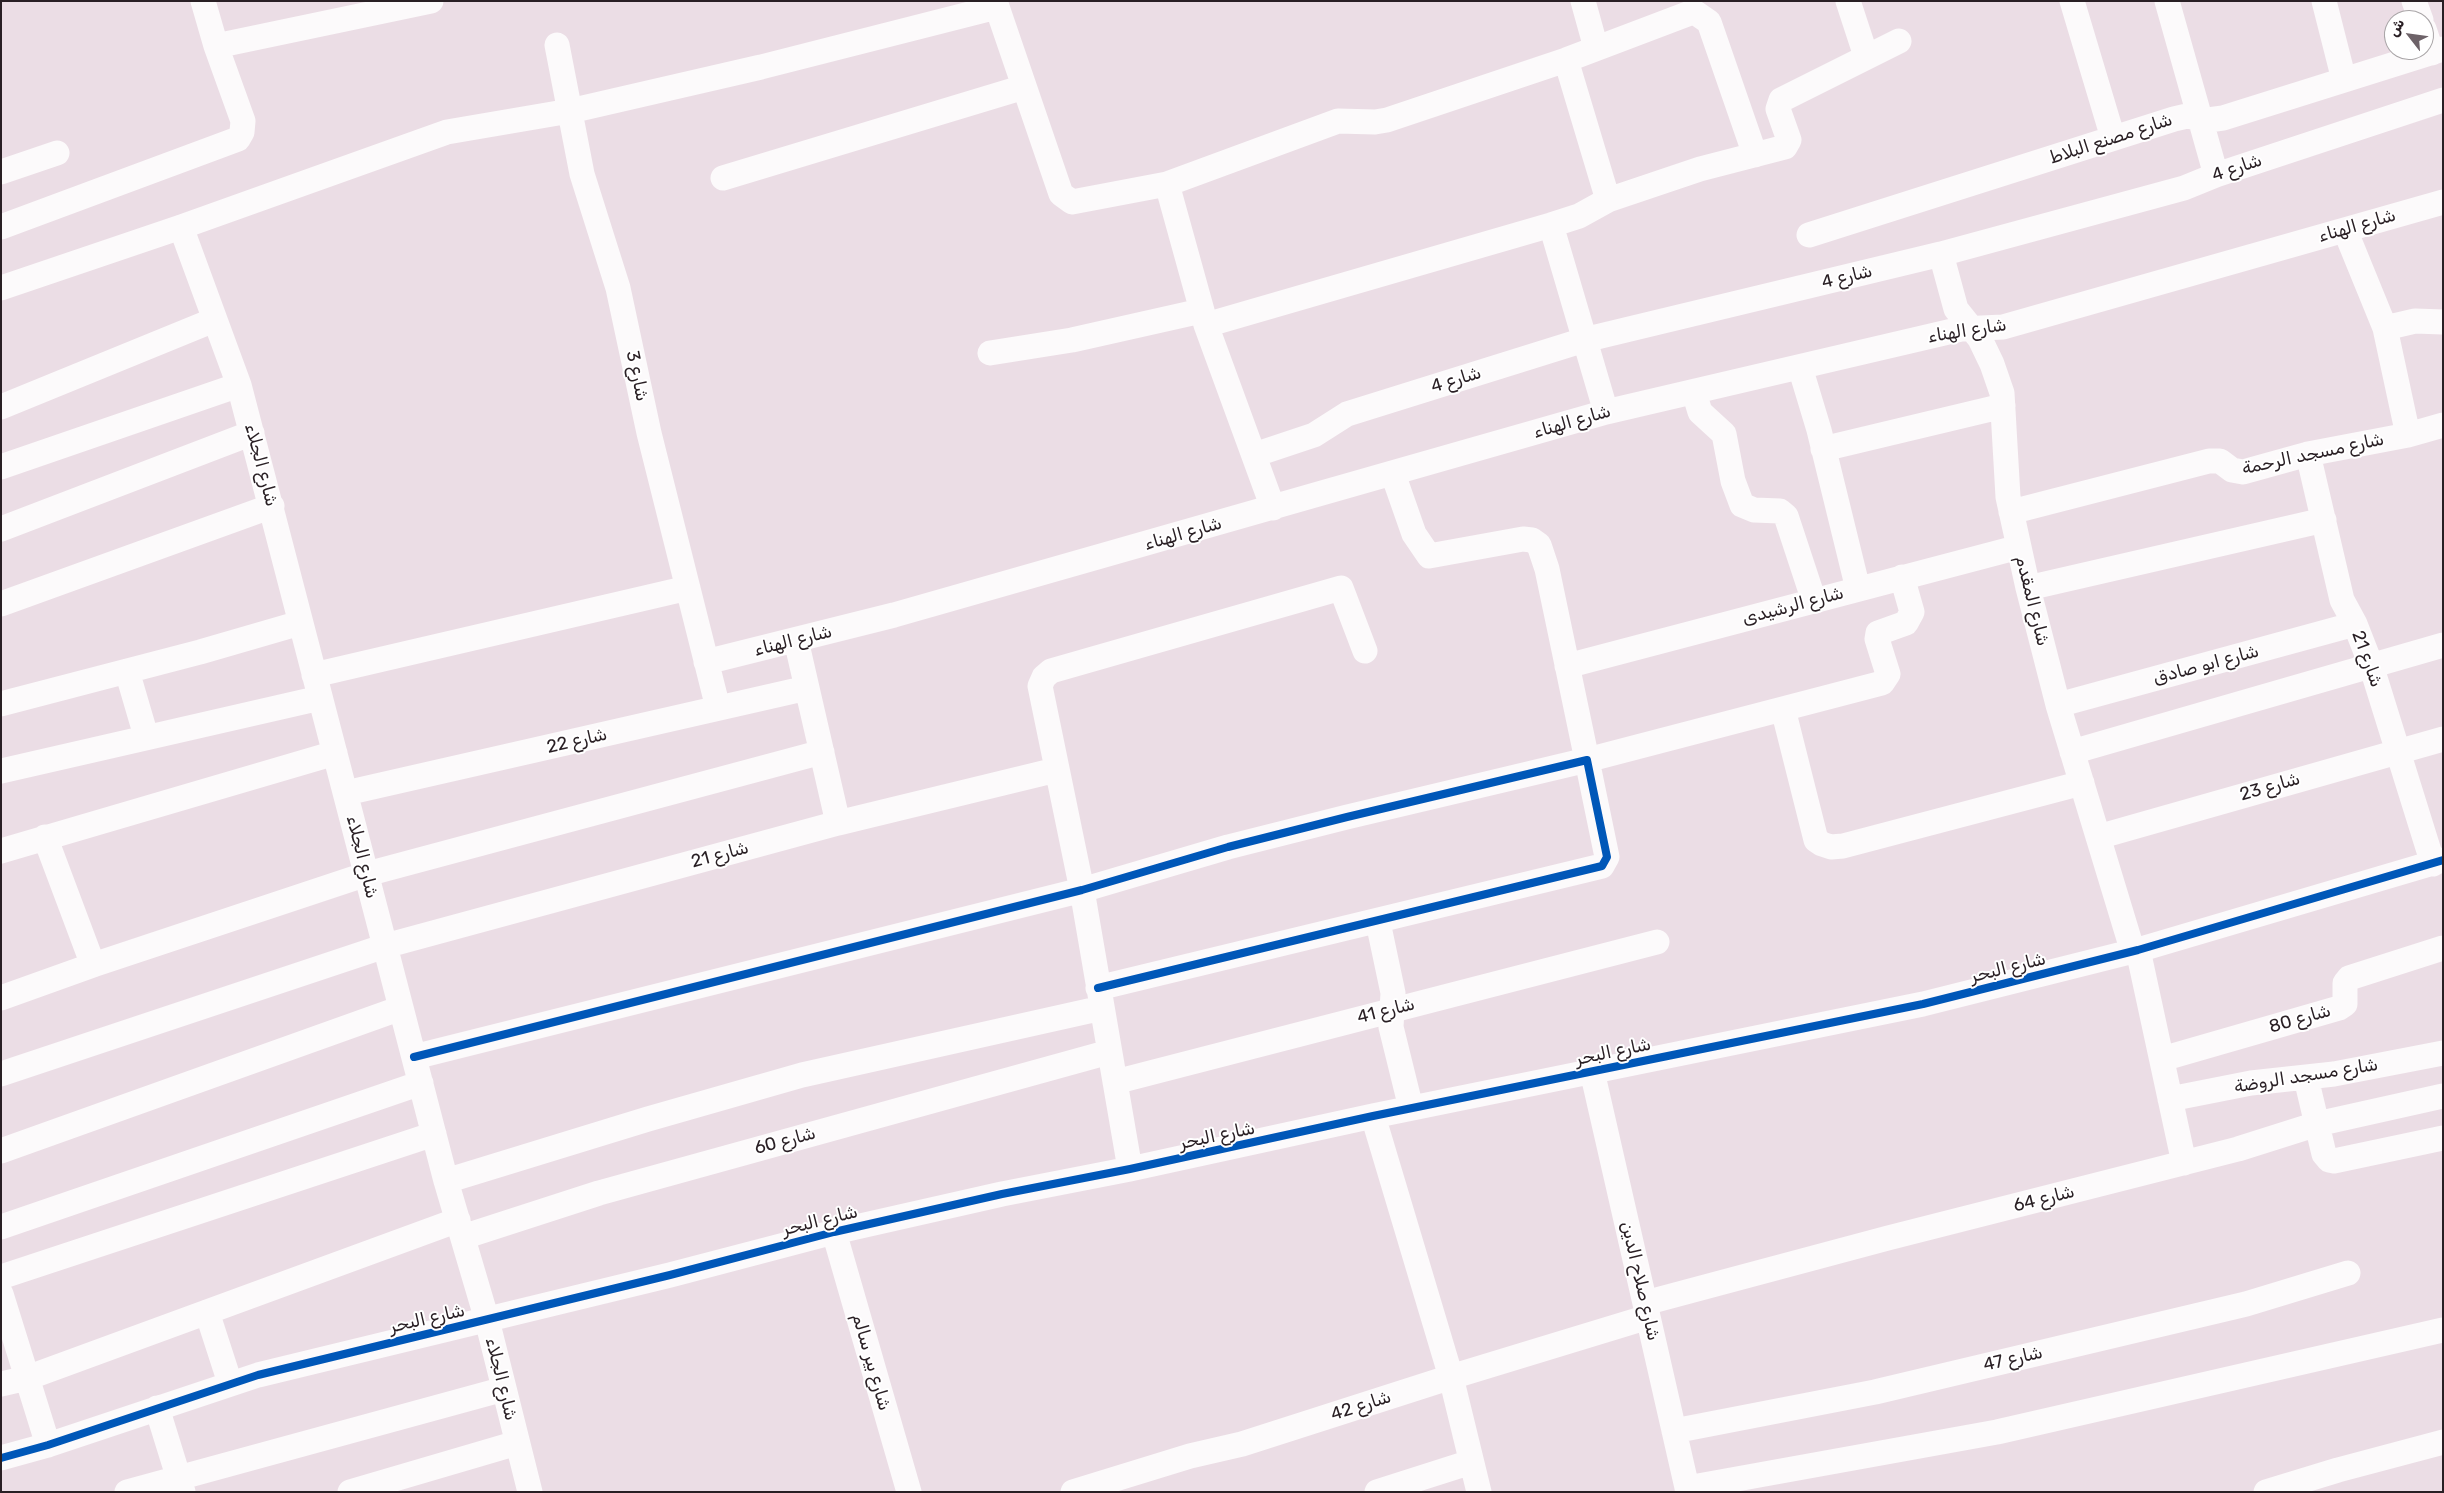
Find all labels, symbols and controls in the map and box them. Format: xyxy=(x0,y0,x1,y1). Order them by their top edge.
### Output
north arrow xyxy=(2384,10,2434,60)
text: ش xyxy=(2385,16,2408,40)
street label: شارع مصنع البلاط xyxy=(2047,109,2175,169)
street label: شارع 4 xyxy=(2209,149,2265,187)
street label: شارع الهناء xyxy=(2316,205,2398,247)
street label: شارع 4 xyxy=(1819,260,1875,294)
street label: شارع الهناء xyxy=(1926,314,2008,348)
street label: شارع 3 xyxy=(621,349,653,403)
street label: شارع 4 xyxy=(1428,362,1484,398)
street label: شارع الهناء xyxy=(1531,401,1613,443)
street label: شارع الجلاء xyxy=(240,421,282,509)
street label: شارع مسجد الرحمة xyxy=(2240,428,2386,480)
street label: شارع الهناء xyxy=(1142,513,1224,555)
street label: شارع المقدم xyxy=(2010,554,2054,648)
street label: شارع الرشيدى xyxy=(1740,582,1846,630)
street label: شارع الهناء xyxy=(752,621,834,661)
street label: شارع 21 xyxy=(2347,628,2387,690)
street label: شارع ابو صادق xyxy=(2151,640,2261,690)
street label: شارع 22 xyxy=(545,724,609,758)
street label: شارع 23 xyxy=(2237,768,2303,806)
street label: شارع الجلاء xyxy=(341,813,383,901)
street label: شارع 21 xyxy=(689,837,751,873)
street label: شارع البحر xyxy=(1968,948,2048,988)
street label: شارع 41 xyxy=(1355,993,1417,1029)
street label: شارع 80 xyxy=(2267,1000,2333,1038)
street label: شارع البحر xyxy=(1573,1033,1653,1071)
street label: شارع مسجد الروضة xyxy=(2232,1054,2380,1098)
street label: شارع البحر xyxy=(1177,1117,1257,1155)
street label: شارع 60 xyxy=(752,1122,818,1160)
street label: شارع 64 xyxy=(2011,1181,2077,1217)
street label: شارع البحر xyxy=(780,1201,860,1241)
street label: شارع صلاح الدين xyxy=(1616,1219,1664,1343)
street label: شارع البحر xyxy=(387,1300,467,1338)
street label: شارع بير سالم xyxy=(847,1311,895,1413)
street label: شارع الجلاء xyxy=(480,1335,522,1423)
street label: شارع 47 xyxy=(1981,1342,2045,1376)
street label: شارع 42 xyxy=(1328,1386,1394,1426)

